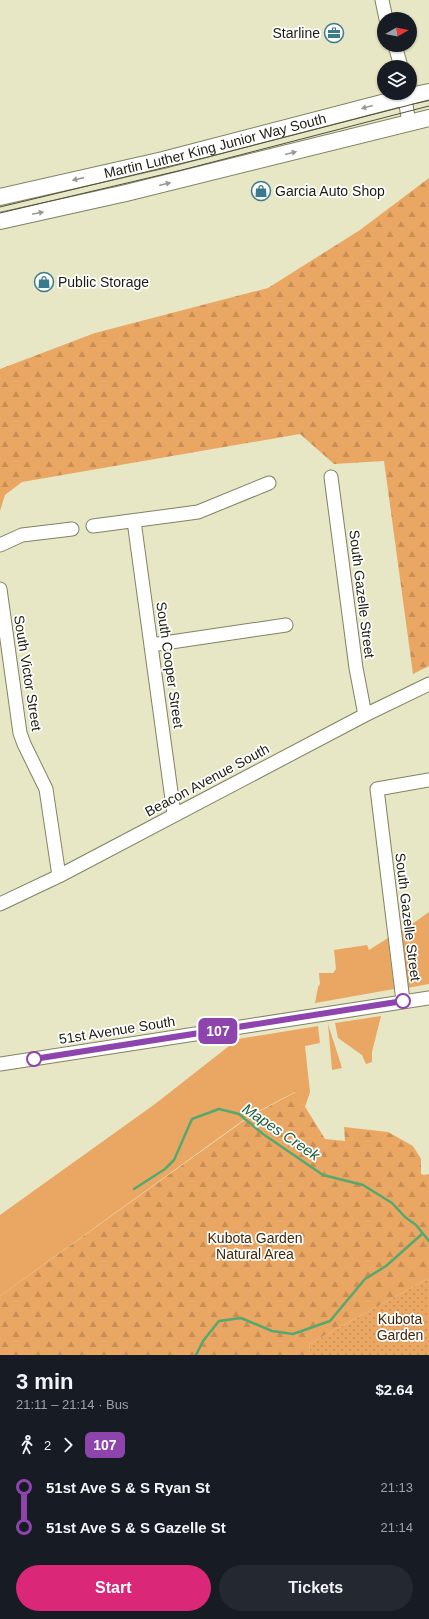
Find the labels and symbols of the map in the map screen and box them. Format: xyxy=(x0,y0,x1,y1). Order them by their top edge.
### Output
north arrow xyxy=(377,12,417,52)
office icon: Starline xyxy=(323,22,345,44)
place label: Starline xyxy=(273,25,320,41)
one-way arrow xyxy=(361,104,373,110)
street label: Martin Luther King Junior Way South xyxy=(102,110,328,181)
one-way arrow xyxy=(285,150,297,156)
one-way arrow xyxy=(72,177,84,183)
shop icon: Garcia Auto Shop xyxy=(250,180,272,202)
one-way arrow xyxy=(159,181,171,187)
place label: Garcia Auto Shop xyxy=(275,183,385,199)
one-way arrow xyxy=(32,209,44,215)
shop icon: Public Storage xyxy=(33,271,55,293)
place label: Public Storage xyxy=(58,274,149,290)
street label: South Gazelle Street xyxy=(346,529,378,659)
street label: South Cooper Street xyxy=(153,601,187,729)
street label: South Victor Street xyxy=(11,614,45,732)
street label: Beacon Avenue South xyxy=(142,740,272,820)
street label: South Gazelle Street xyxy=(392,852,424,982)
unlabelled marker xyxy=(395,993,411,1009)
street label: 51st Avenue South xyxy=(58,1013,176,1047)
line badge: 107 xyxy=(195,1018,241,1044)
unlabelled marker xyxy=(26,1051,42,1067)
water label: Mapes Creek xyxy=(240,1100,324,1164)
park label: Kubota Garden Natural Area xyxy=(208,1230,302,1262)
park label: Kubota Garden xyxy=(377,1311,423,1343)

